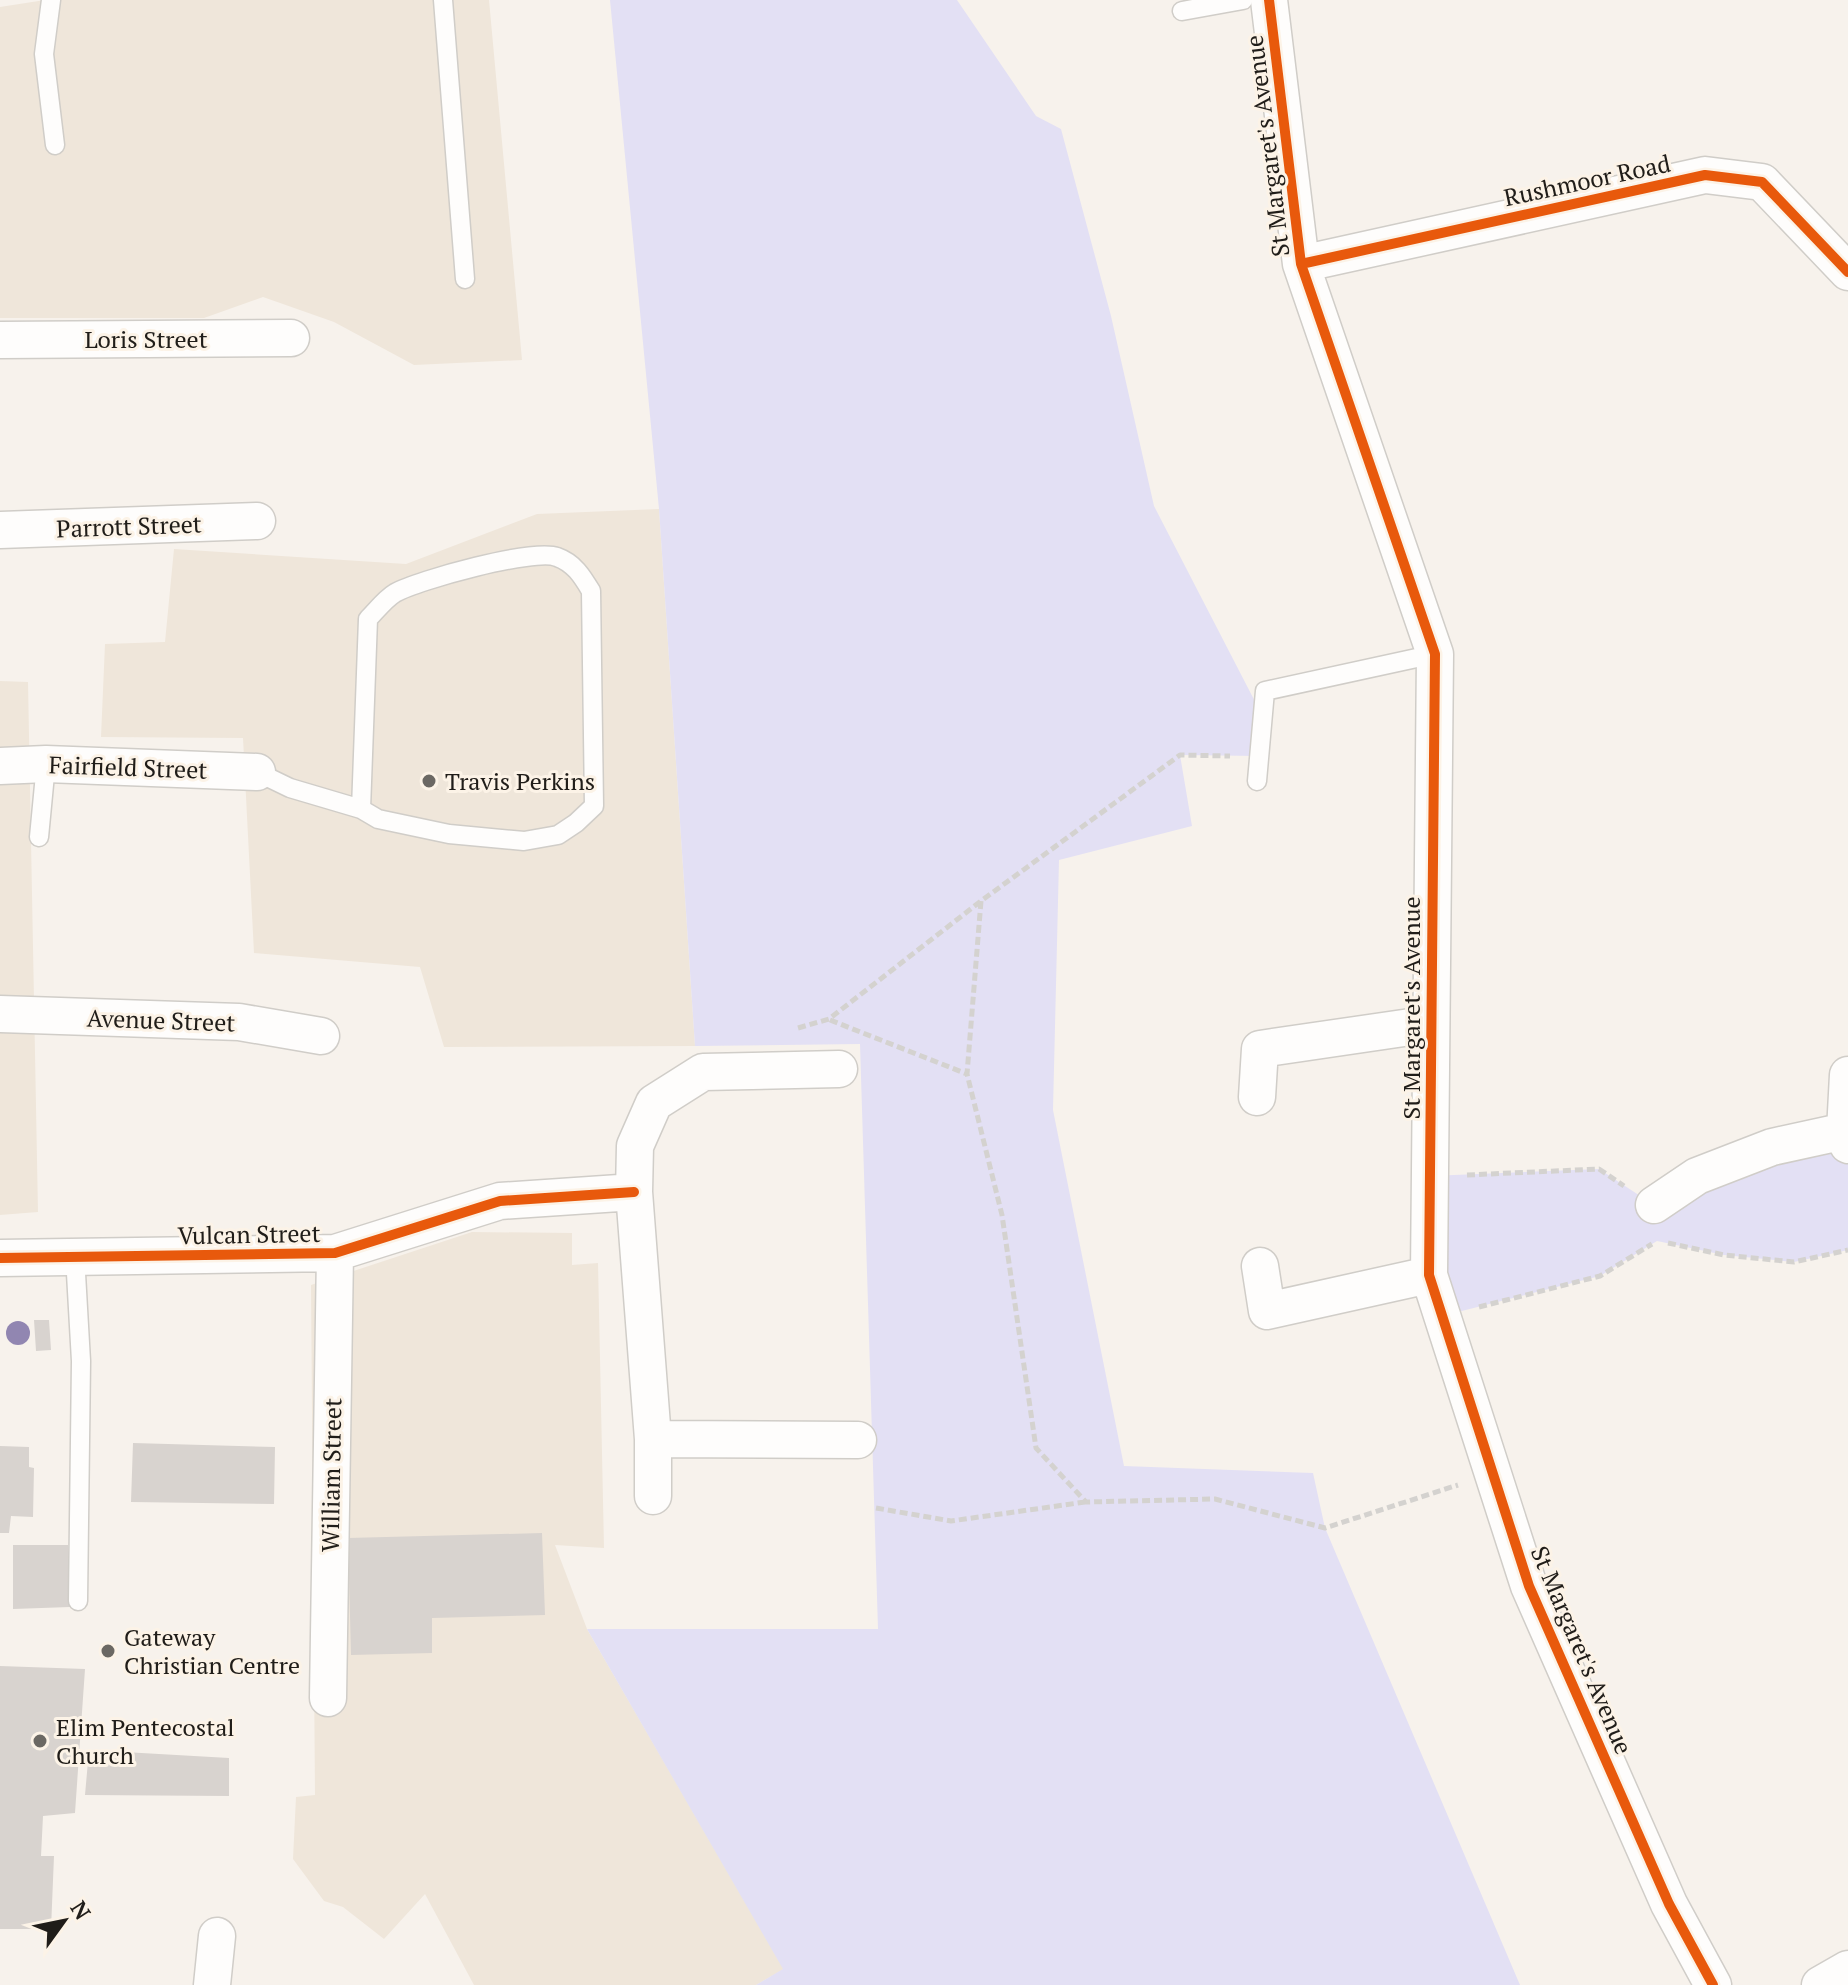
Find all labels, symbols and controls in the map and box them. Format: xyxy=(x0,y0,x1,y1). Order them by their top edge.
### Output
street label: St Margaret's Avenue xyxy=(1238,33,1296,259)
street label: Rushmoor Road xyxy=(1501,147,1673,213)
street label: Loris Street xyxy=(84,323,208,355)
street label: Parrott Street xyxy=(56,507,202,545)
street label: Fairfield Street xyxy=(48,748,208,786)
place label: Travis Perkins xyxy=(445,765,595,797)
marker: Travis Perkins xyxy=(420,772,438,790)
street label: St Margaret's Avenue xyxy=(1395,896,1427,1120)
street label: Avenue Street xyxy=(86,1001,236,1039)
street label: Vulcan Street xyxy=(177,1217,321,1251)
street label: William Street xyxy=(314,1398,348,1552)
street label: St Margaret's Avenue xyxy=(1524,1541,1640,1759)
place label: Gateway Christian Centre xyxy=(124,1621,300,1681)
marker: Gateway Christian Centre xyxy=(99,1642,117,1660)
place label: Elim Pentecostal Church xyxy=(56,1711,235,1771)
marker: Elim Pentecostal Church xyxy=(31,1732,49,1750)
north arrow xyxy=(24,1881,104,1961)
text: N xyxy=(64,1895,98,1925)

